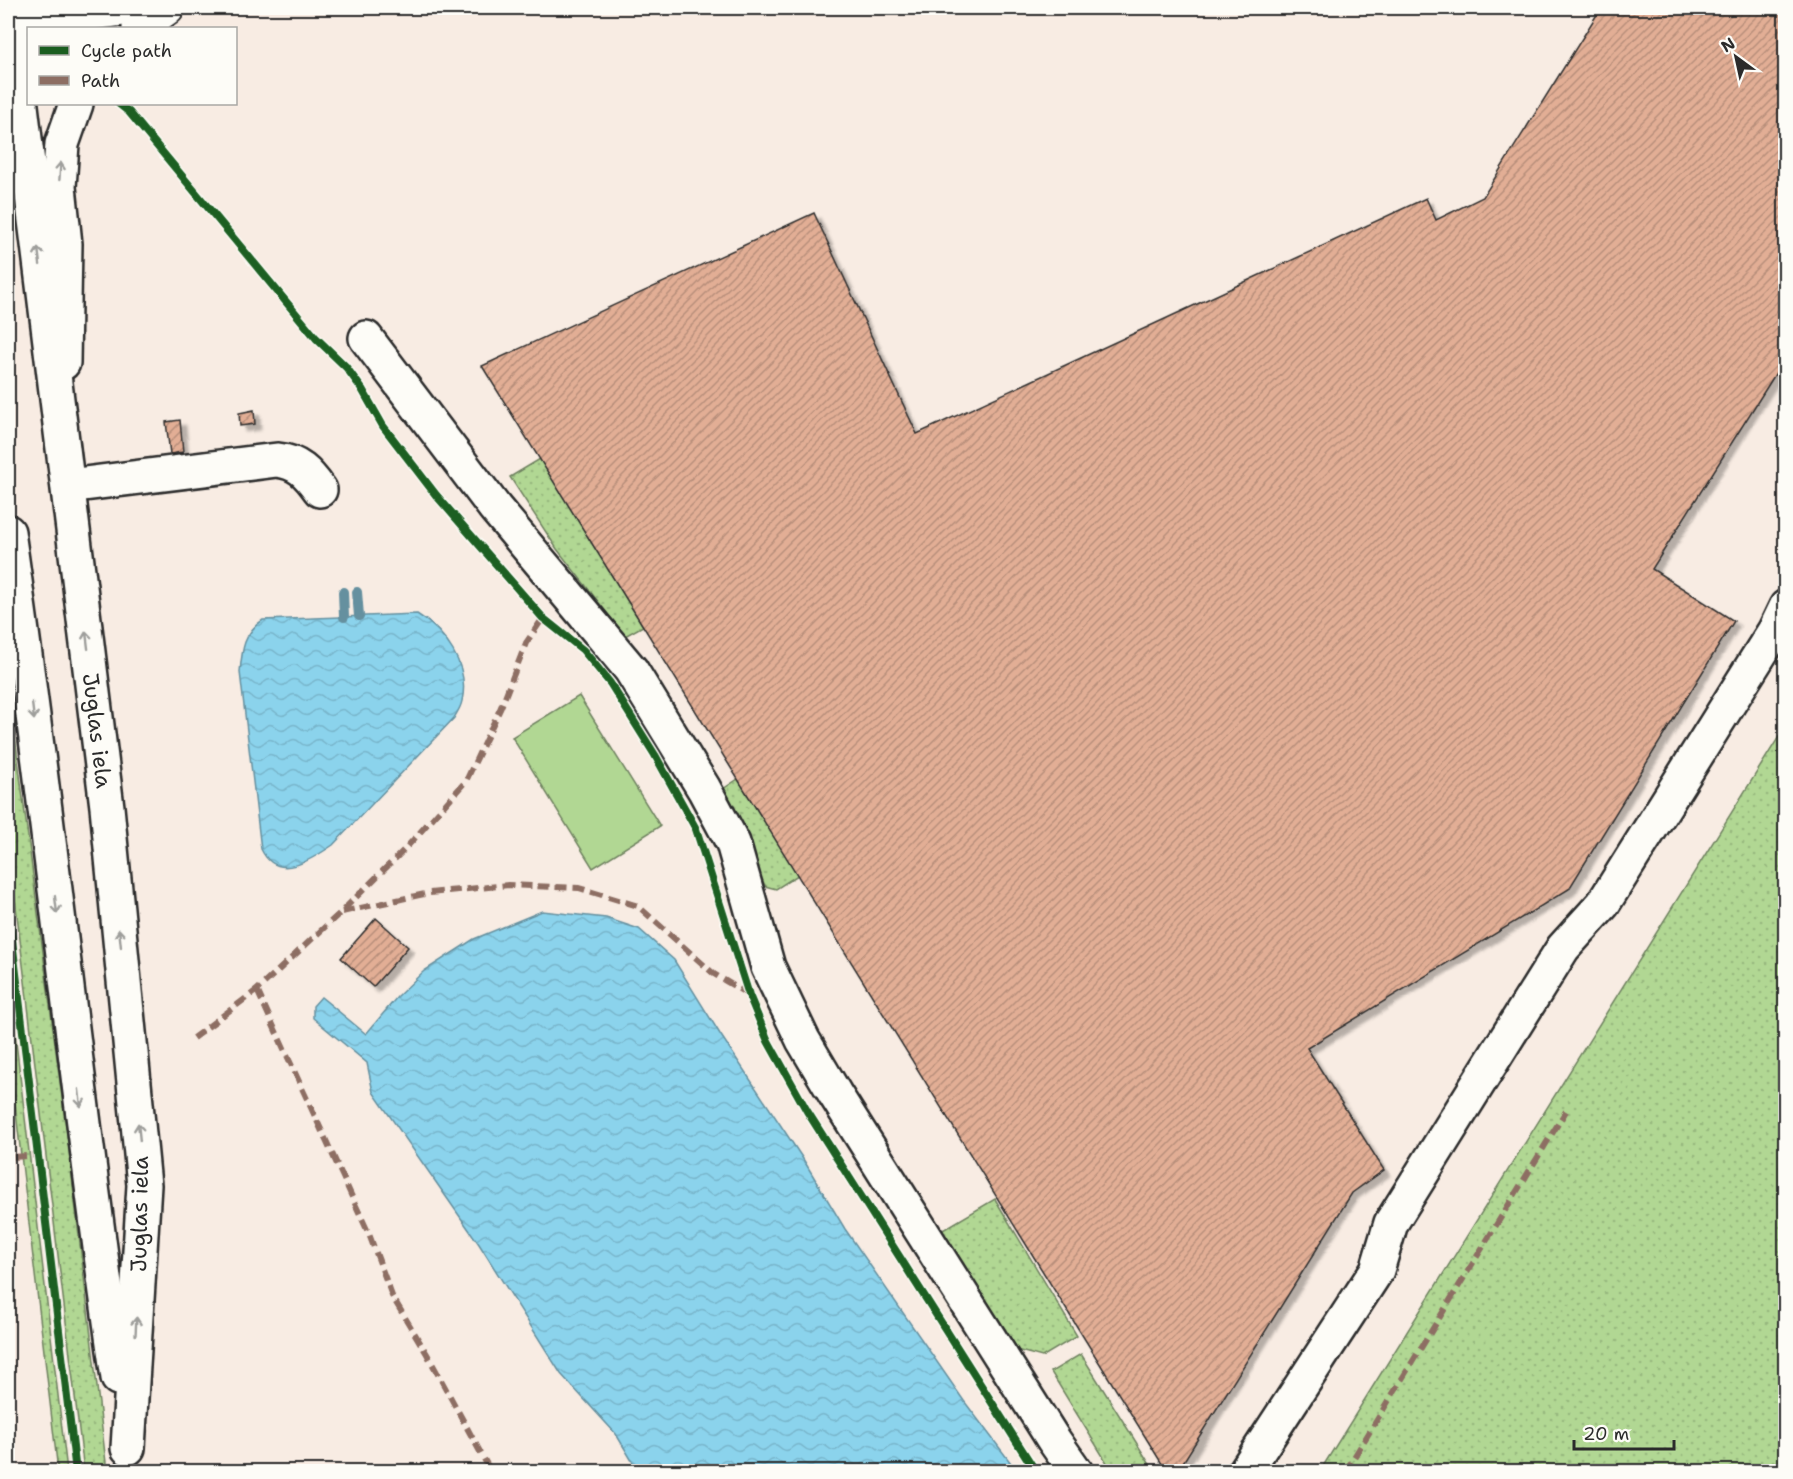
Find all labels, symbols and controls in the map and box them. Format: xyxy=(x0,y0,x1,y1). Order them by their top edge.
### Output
legend xyxy=(27,27,237,105)
north arrow xyxy=(1706,27,1766,87)
text: N xyxy=(1717,33,1739,57)
text: Cycle path xyxy=(81,39,172,63)
text: Path xyxy=(81,69,120,93)
one-way arrow xyxy=(55,162,66,182)
one-way arrow xyxy=(34,247,45,267)
one-way arrow xyxy=(81,630,92,650)
street label: Juglas iela xyxy=(76,671,119,790)
one-way arrow xyxy=(27,701,38,721)
one-way arrow xyxy=(51,894,62,914)
one-way arrow xyxy=(114,928,125,948)
one-way arrow xyxy=(75,1088,86,1108)
one-way arrow xyxy=(133,1122,144,1142)
street label: Juglas iela xyxy=(124,1155,155,1272)
one-way arrow xyxy=(130,1317,141,1337)
scale bar xyxy=(1574,1413,1674,1451)
text: 20 m xyxy=(1583,1422,1629,1446)

